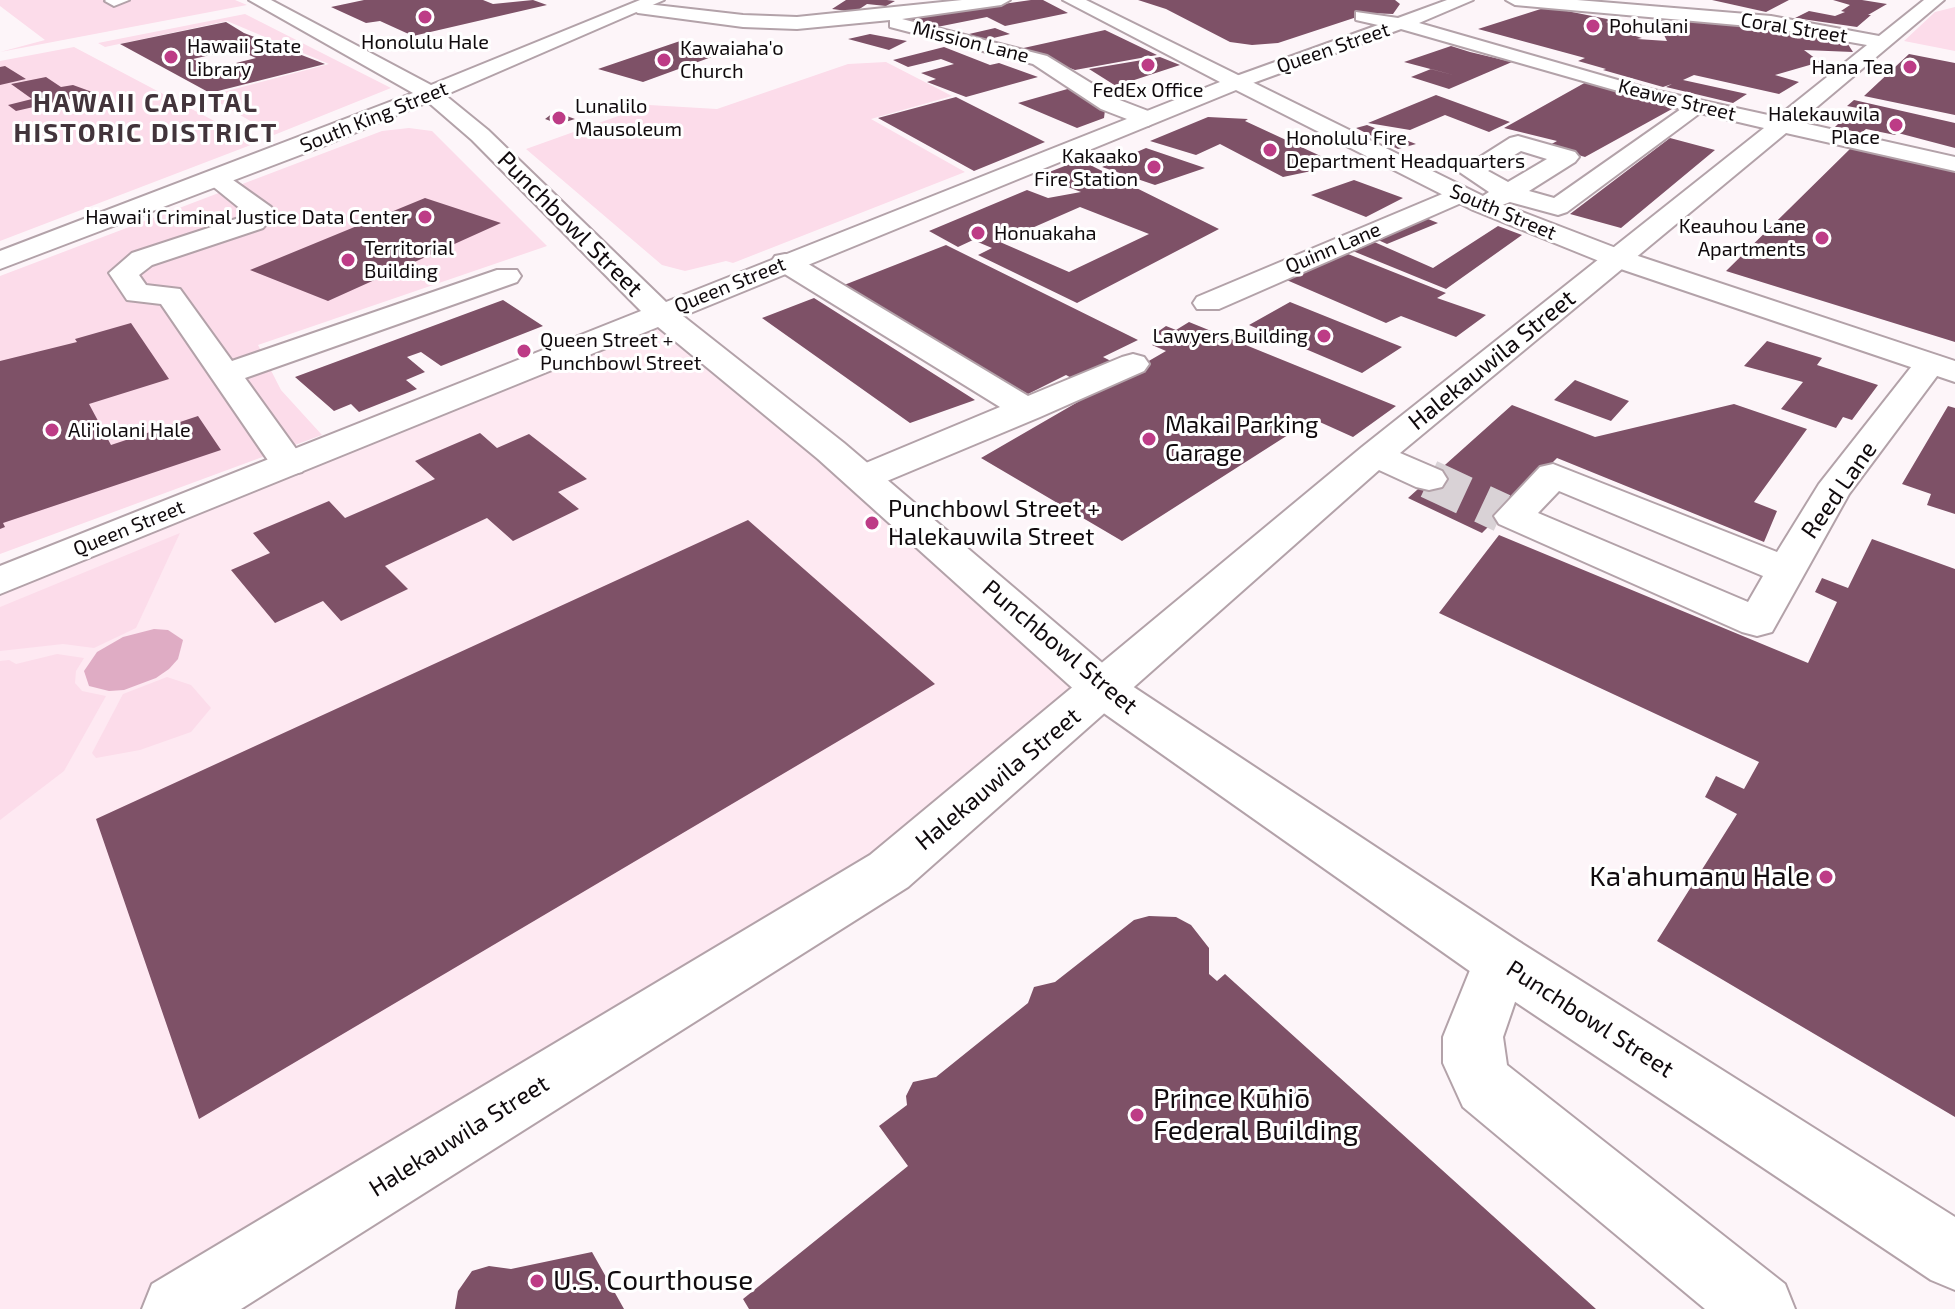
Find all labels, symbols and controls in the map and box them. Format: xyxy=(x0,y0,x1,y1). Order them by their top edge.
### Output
marker: Honolulu Hale xyxy=(416,8,434,26)
street label: Coral Street xyxy=(1739,8,1849,48)
place label: Pohulani xyxy=(1609,14,1689,38)
street label: Mission Lane xyxy=(910,16,1032,68)
street label: Queen Street xyxy=(1273,17,1393,79)
marker: Pohulani xyxy=(1584,17,1602,35)
place label: Honolulu Hale xyxy=(361,30,489,54)
place label: Hawaii State Library xyxy=(187,34,301,81)
place label: Kawaiaha'o Church xyxy=(680,36,784,83)
marker: Hawaii State Library xyxy=(162,48,180,66)
marker: Kawaiaha'o Church xyxy=(655,51,673,69)
place label: Hana Tea xyxy=(1812,55,1894,79)
marker: FedEx Office xyxy=(1139,56,1157,74)
marker: Hana Tea xyxy=(1901,58,1919,76)
street label: Keawe Street xyxy=(1616,74,1738,126)
street label: South King Street xyxy=(297,76,451,158)
place label: FedEx Office xyxy=(1092,78,1204,102)
district label: HAWAII CAPITAL HISTORIC DISTRICT xyxy=(14,87,278,148)
place label: Lunalilo Mausoleum xyxy=(575,94,682,141)
place label: Halekauwila Place xyxy=(1768,102,1880,149)
marker: Lunalilo Mausoleum xyxy=(550,109,568,127)
marker: Halekauwila Place xyxy=(1887,116,1905,134)
place label: Honolulu Fire Department Headquarters xyxy=(1286,126,1525,173)
marker: Honolulu Fire Department Headquarters xyxy=(1261,141,1279,159)
place label: Kakaako Fire Station xyxy=(1034,144,1138,191)
street label: Punchbowl Street xyxy=(491,145,649,303)
marker: Kakaako Fire Station xyxy=(1145,158,1163,176)
street label: South Street xyxy=(1446,179,1560,245)
place label: Hawaiʻi Criminal Justice Data Center xyxy=(85,205,409,229)
marker: Hawaiʻi Criminal Justice Data Center xyxy=(416,208,434,226)
place label: Keauhou Lane Apartments xyxy=(1679,214,1806,261)
street label: Quinn Lane xyxy=(1282,217,1384,279)
place label: Honuakaha xyxy=(994,221,1096,245)
marker: Honuakaha xyxy=(969,224,987,242)
marker: Keauhou Lane Apartments xyxy=(1813,229,1831,247)
place label: Territorial Building xyxy=(364,236,454,283)
marker: Territorial Building xyxy=(339,251,357,269)
street label: Queen Street xyxy=(671,252,789,318)
street label: Halekauwila Street xyxy=(1403,284,1581,436)
place label: Lawyers Building xyxy=(1153,324,1308,348)
marker: Lawyers Building xyxy=(1315,327,1333,345)
place label: Queen Street + Punchbowl Street xyxy=(540,328,701,375)
marker: Queen Street + Punchbowl Street xyxy=(515,342,533,360)
place label: Makai Parking Garage xyxy=(1165,411,1318,467)
place label: Ali'iolani Hale xyxy=(68,418,191,442)
marker: Ali'iolani Hale xyxy=(43,421,61,439)
marker: Makai Parking Garage xyxy=(1140,430,1158,448)
street label: Reed Lane xyxy=(1795,436,1883,544)
street label: Queen Street xyxy=(70,495,188,561)
place label: Punchbowl Street + Halekauwila Street xyxy=(888,495,1100,551)
marker: Punchbowl Street + Halekauwila Street xyxy=(863,514,881,532)
street label: Punchbowl Street xyxy=(977,574,1143,720)
street label: Halekauwila Street xyxy=(910,702,1086,856)
place label: Ka'ahumanu Hale xyxy=(1589,860,1810,894)
marker: Ka'ahumanu Hale xyxy=(1817,868,1835,886)
street label: Punchbowl Street xyxy=(1501,954,1679,1084)
street label: Halekauwila Street xyxy=(364,1069,554,1203)
place label: Prince Kūhiō Federal Building xyxy=(1153,1082,1358,1148)
marker: Prince Kūhiō Federal Building xyxy=(1128,1106,1146,1124)
place label: U.S. Courthouse xyxy=(553,1264,753,1298)
marker: U.S. Courthouse xyxy=(528,1272,546,1290)

